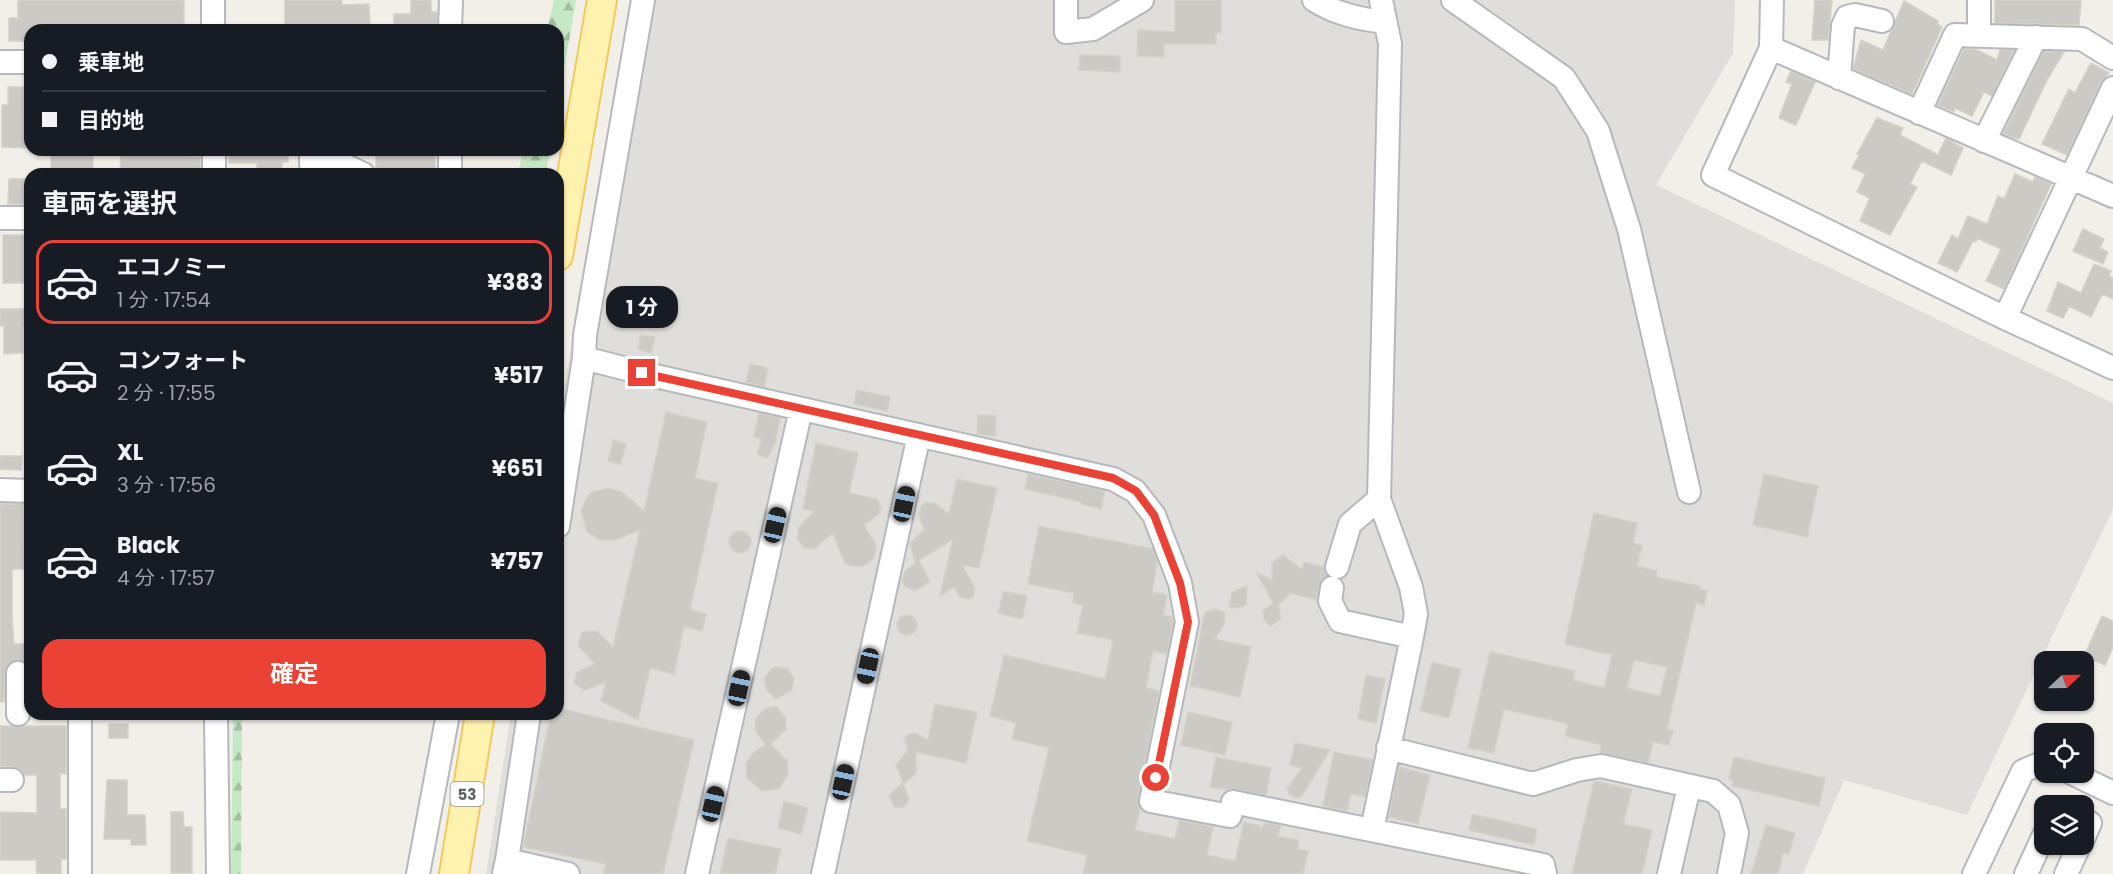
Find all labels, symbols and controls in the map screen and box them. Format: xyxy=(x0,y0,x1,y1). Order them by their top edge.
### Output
text: 乗車地 xyxy=(78,47,144,78)
text: 目的地 xyxy=(78,105,144,136)
text: 車両を選択 xyxy=(42,185,177,222)
text: エコノミー xyxy=(117,252,227,283)
icon: car xyxy=(45,255,99,309)
text: ¥383 xyxy=(487,267,543,298)
text: 1 分 · 17:54 xyxy=(117,286,210,314)
callout: 1 分 xyxy=(606,286,678,328)
text: 1 分 xyxy=(626,293,658,321)
text: コンフォート xyxy=(117,345,248,376)
icon: car xyxy=(45,348,99,402)
route end xyxy=(628,359,655,386)
text: ¥517 xyxy=(494,360,543,391)
text: 2 分 · 17:55 xyxy=(117,379,215,407)
text: XL xyxy=(117,437,143,468)
icon: car xyxy=(45,441,99,495)
text: ¥651 xyxy=(492,453,543,484)
text: 3 分 · 17:56 xyxy=(117,471,216,499)
car xyxy=(891,485,917,523)
car xyxy=(762,505,788,545)
text: Black xyxy=(117,530,180,561)
icon: car xyxy=(45,534,99,588)
text: ¥757 xyxy=(490,546,543,577)
text: 4 分 · 17:57 xyxy=(117,564,215,592)
button: 確定 xyxy=(42,639,546,708)
car xyxy=(855,647,881,685)
north arrow xyxy=(2034,651,2094,711)
map controls xyxy=(2034,651,2094,855)
car xyxy=(726,669,752,707)
button: locate xyxy=(2034,723,2094,783)
car xyxy=(830,763,856,801)
route start xyxy=(1142,764,1169,791)
road number: 53 xyxy=(450,782,484,806)
car xyxy=(700,784,726,824)
button: layers xyxy=(2034,795,2094,855)

